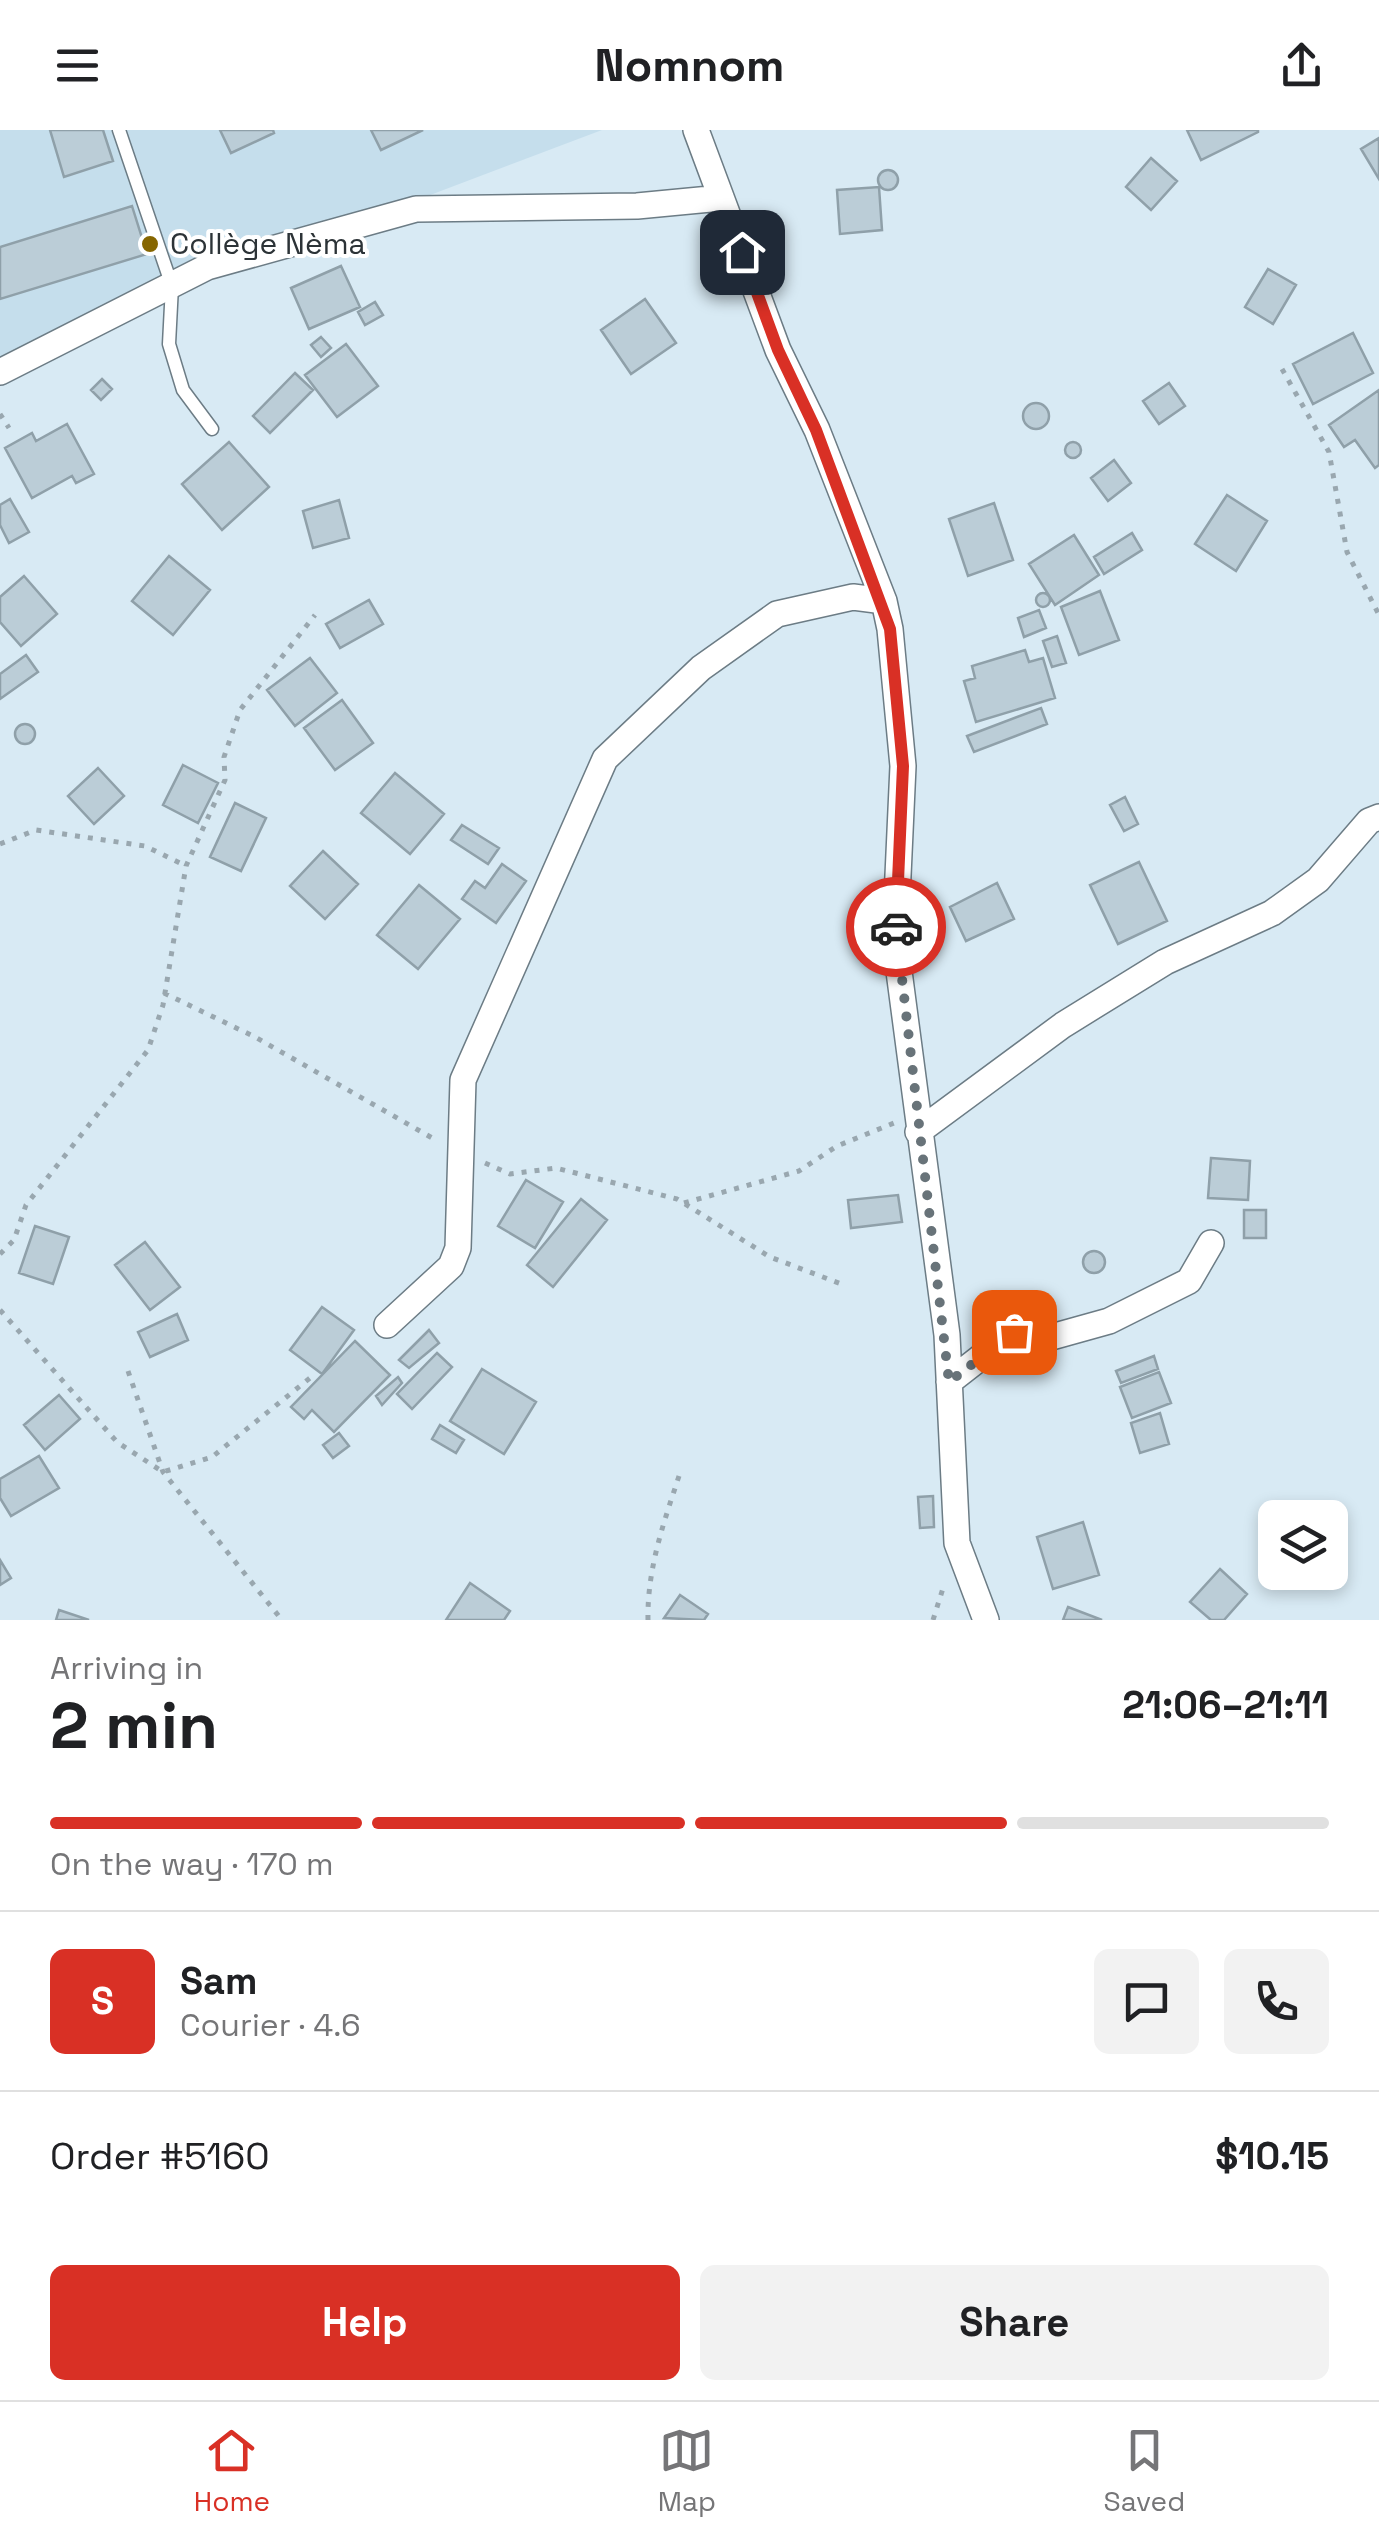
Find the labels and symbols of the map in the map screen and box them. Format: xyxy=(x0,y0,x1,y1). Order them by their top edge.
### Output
pin xyxy=(700,210,785,295)
place label: Collège Nèma xyxy=(170,224,366,263)
marker: Collège Nèma xyxy=(139,233,161,255)
courier xyxy=(846,877,946,977)
pin xyxy=(972,1290,1057,1375)

